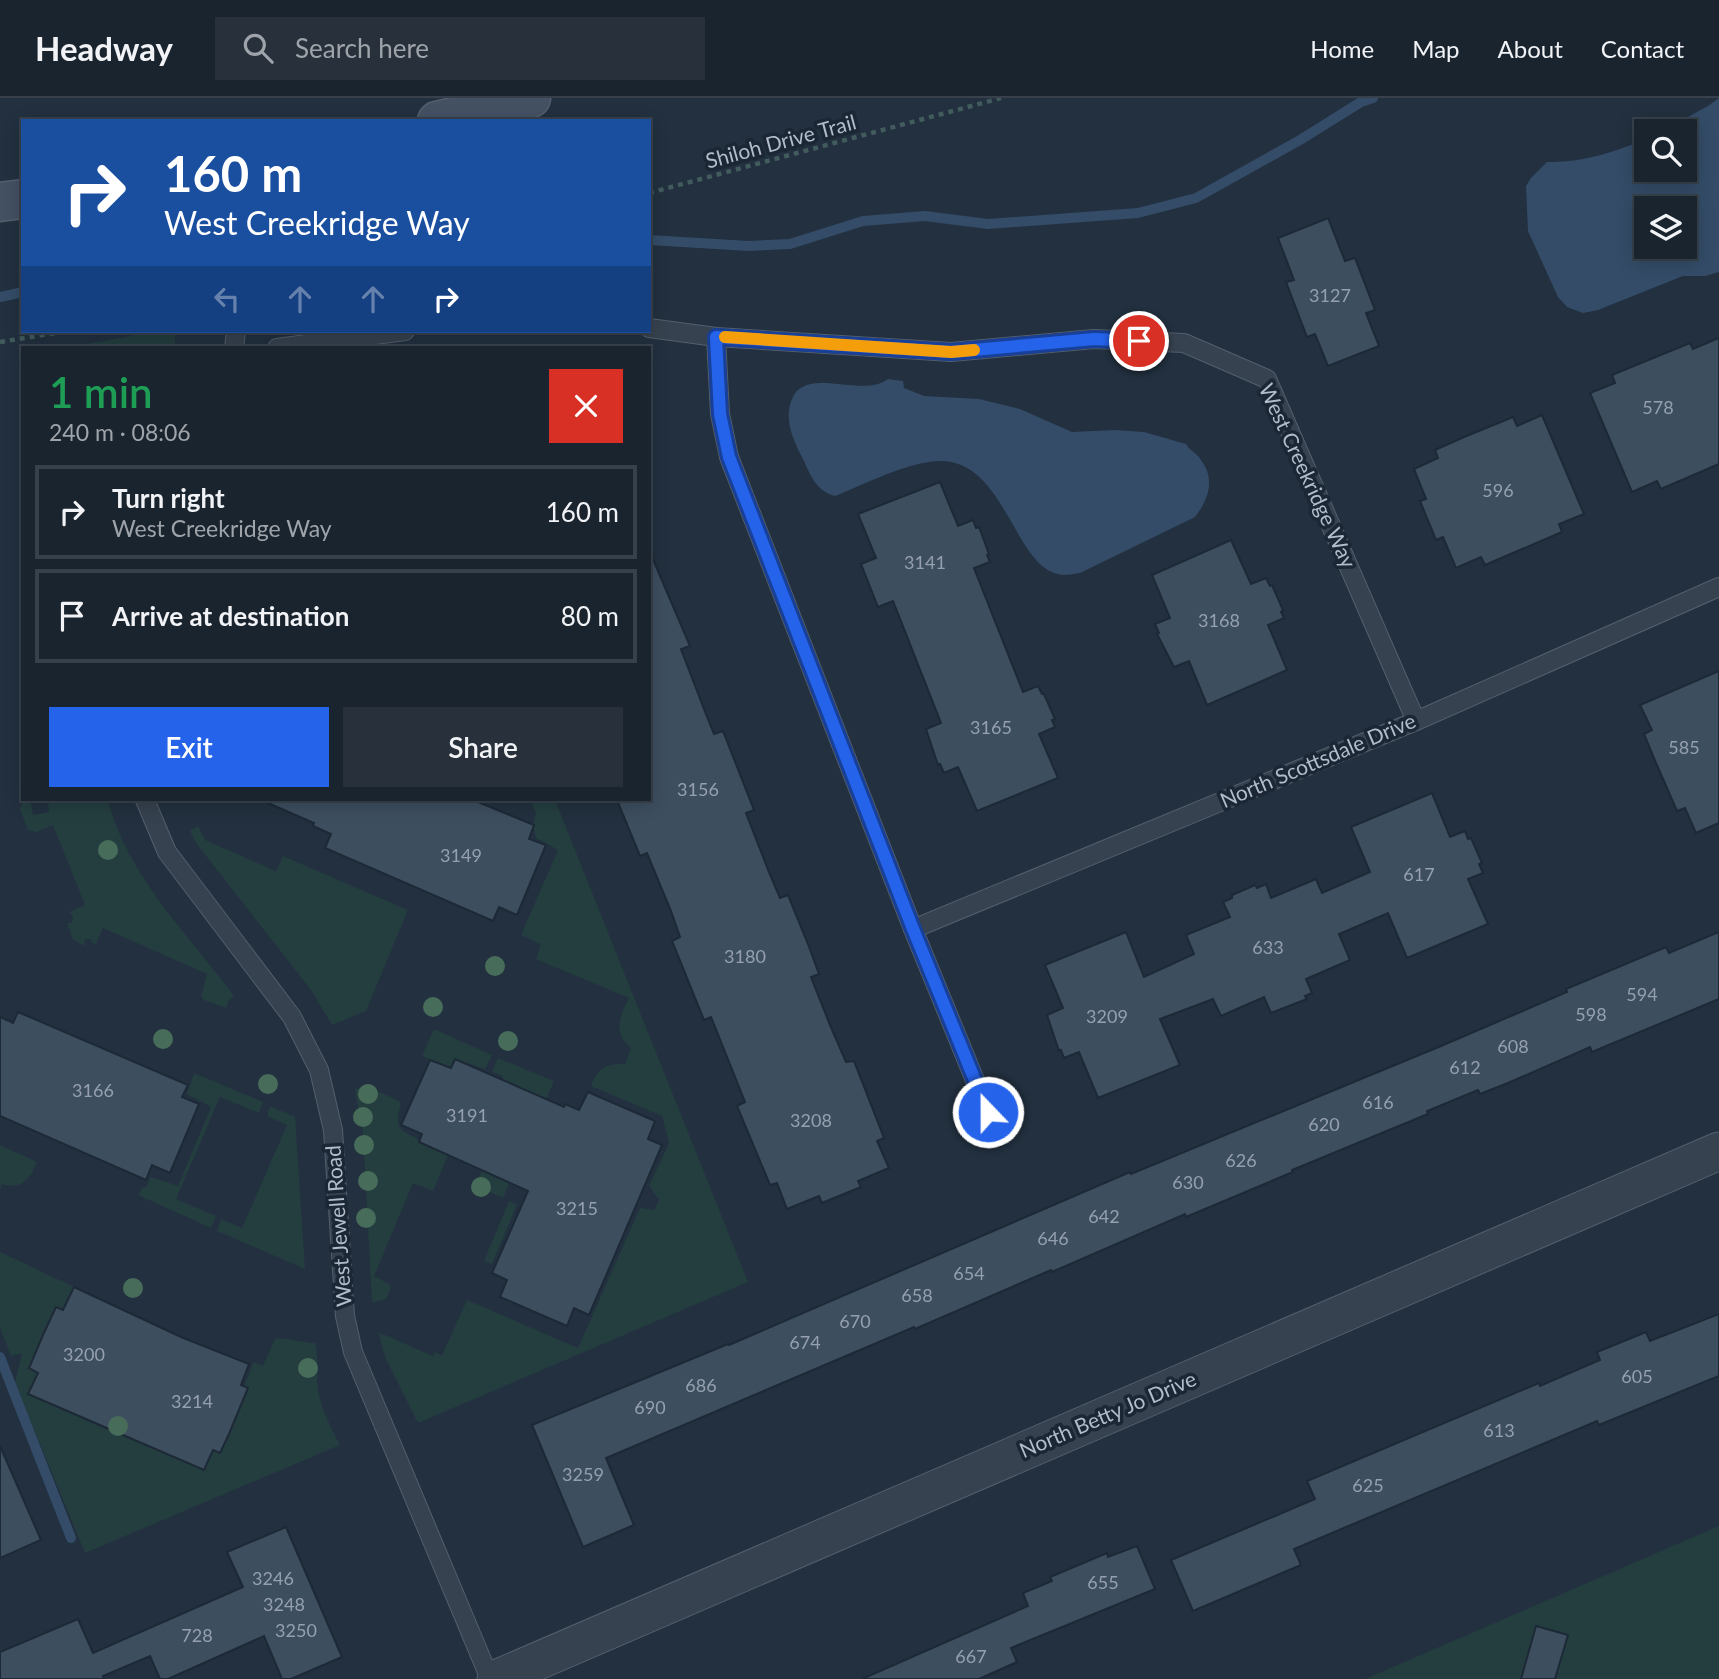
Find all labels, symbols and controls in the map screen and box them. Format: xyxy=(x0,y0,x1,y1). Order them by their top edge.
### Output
search box xyxy=(215,17,705,80)
text: Headway xyxy=(35,28,173,68)
icon: search xyxy=(239,29,277,67)
text: Search here xyxy=(295,32,429,64)
text: Home xyxy=(1310,34,1374,63)
text: Map xyxy=(1412,34,1460,63)
text: About xyxy=(1498,34,1563,63)
text: Contact xyxy=(1601,34,1684,63)
street label: Shiloh Drive Trail xyxy=(703,108,859,173)
map controls xyxy=(1634,119,1697,259)
button: search xyxy=(1634,119,1697,182)
text: 160 m xyxy=(164,144,302,202)
icon: right xyxy=(49,147,140,238)
button: layers xyxy=(1634,196,1697,259)
text: West Creekridge Way xyxy=(164,203,470,242)
icon: left xyxy=(208,280,246,318)
icon: ahead xyxy=(281,280,319,318)
icon: ahead xyxy=(354,280,392,318)
icon: right xyxy=(427,280,465,318)
house number: 3127 xyxy=(1309,284,1351,306)
pin xyxy=(1109,311,1169,371)
icon: arrive xyxy=(1120,322,1158,360)
text: 1 min xyxy=(49,367,153,417)
button: close xyxy=(549,369,623,443)
street label: West Creekridge Way xyxy=(1255,379,1362,572)
house number: 578 xyxy=(1642,396,1674,418)
text: 240 m · 08:06 xyxy=(49,418,191,446)
house number: 596 xyxy=(1482,479,1514,501)
text: Turn right xyxy=(112,482,225,514)
icon: right xyxy=(53,493,91,531)
text: 160 m xyxy=(546,496,619,528)
text: West Creekridge Way xyxy=(112,514,332,542)
house number: 3141 xyxy=(904,551,946,573)
icon: arrive xyxy=(53,597,91,635)
text: Arrive at destination xyxy=(112,600,349,632)
text: 80 m xyxy=(561,600,619,632)
house number: 3168 xyxy=(1198,609,1240,631)
button: Exit xyxy=(49,707,329,787)
button: Share xyxy=(343,707,623,787)
street label: North Scottsdale Drive xyxy=(1216,707,1419,812)
house number: 3165 xyxy=(970,716,1012,738)
house number: 585 xyxy=(1668,736,1700,758)
house number: 3156 xyxy=(677,778,719,800)
house number: 3149 xyxy=(440,844,482,866)
house number: 617 xyxy=(1403,863,1435,885)
house number: 633 xyxy=(1252,936,1284,958)
house number: 3180 xyxy=(724,945,766,967)
house number: 594 xyxy=(1626,983,1658,1005)
house number: 598 xyxy=(1575,1003,1607,1025)
house number: 3209 xyxy=(1086,1005,1128,1027)
house number: 608 xyxy=(1497,1035,1529,1057)
house number: 612 xyxy=(1449,1056,1481,1078)
position arrow xyxy=(951,1075,1025,1149)
house number: 3166 xyxy=(72,1079,114,1101)
house number: 616 xyxy=(1362,1091,1394,1113)
house number: 3191 xyxy=(446,1104,488,1126)
house number: 3208 xyxy=(790,1109,832,1131)
house number: 620 xyxy=(1308,1113,1340,1135)
street label: West Jewell Road xyxy=(319,1145,356,1308)
house number: 626 xyxy=(1225,1149,1257,1171)
house number: 630 xyxy=(1172,1171,1204,1193)
house number: 3215 xyxy=(556,1197,598,1219)
house number: 642 xyxy=(1088,1205,1120,1227)
house number: 646 xyxy=(1037,1227,1069,1249)
house number: 654 xyxy=(953,1262,985,1284)
house number: 658 xyxy=(901,1284,933,1306)
house number: 670 xyxy=(839,1310,871,1332)
house number: 674 xyxy=(789,1331,821,1353)
house number: 3200 xyxy=(63,1343,105,1365)
street label: North Betty Jo Drive xyxy=(1015,1365,1200,1462)
house number: 605 xyxy=(1621,1365,1653,1387)
house number: 686 xyxy=(685,1374,717,1396)
house number: 3214 xyxy=(171,1390,213,1412)
house number: 690 xyxy=(634,1396,666,1418)
house number: 613 xyxy=(1483,1419,1515,1441)
house number: 3259 xyxy=(562,1463,604,1485)
house number: 625 xyxy=(1352,1474,1384,1496)
house number: 3246 xyxy=(252,1567,294,1589)
house number: 655 xyxy=(1087,1571,1119,1593)
house number: 3248 xyxy=(263,1593,305,1615)
house number: 3250 xyxy=(275,1619,317,1641)
house number: 728 xyxy=(181,1624,213,1646)
house number: 667 xyxy=(955,1645,987,1667)

